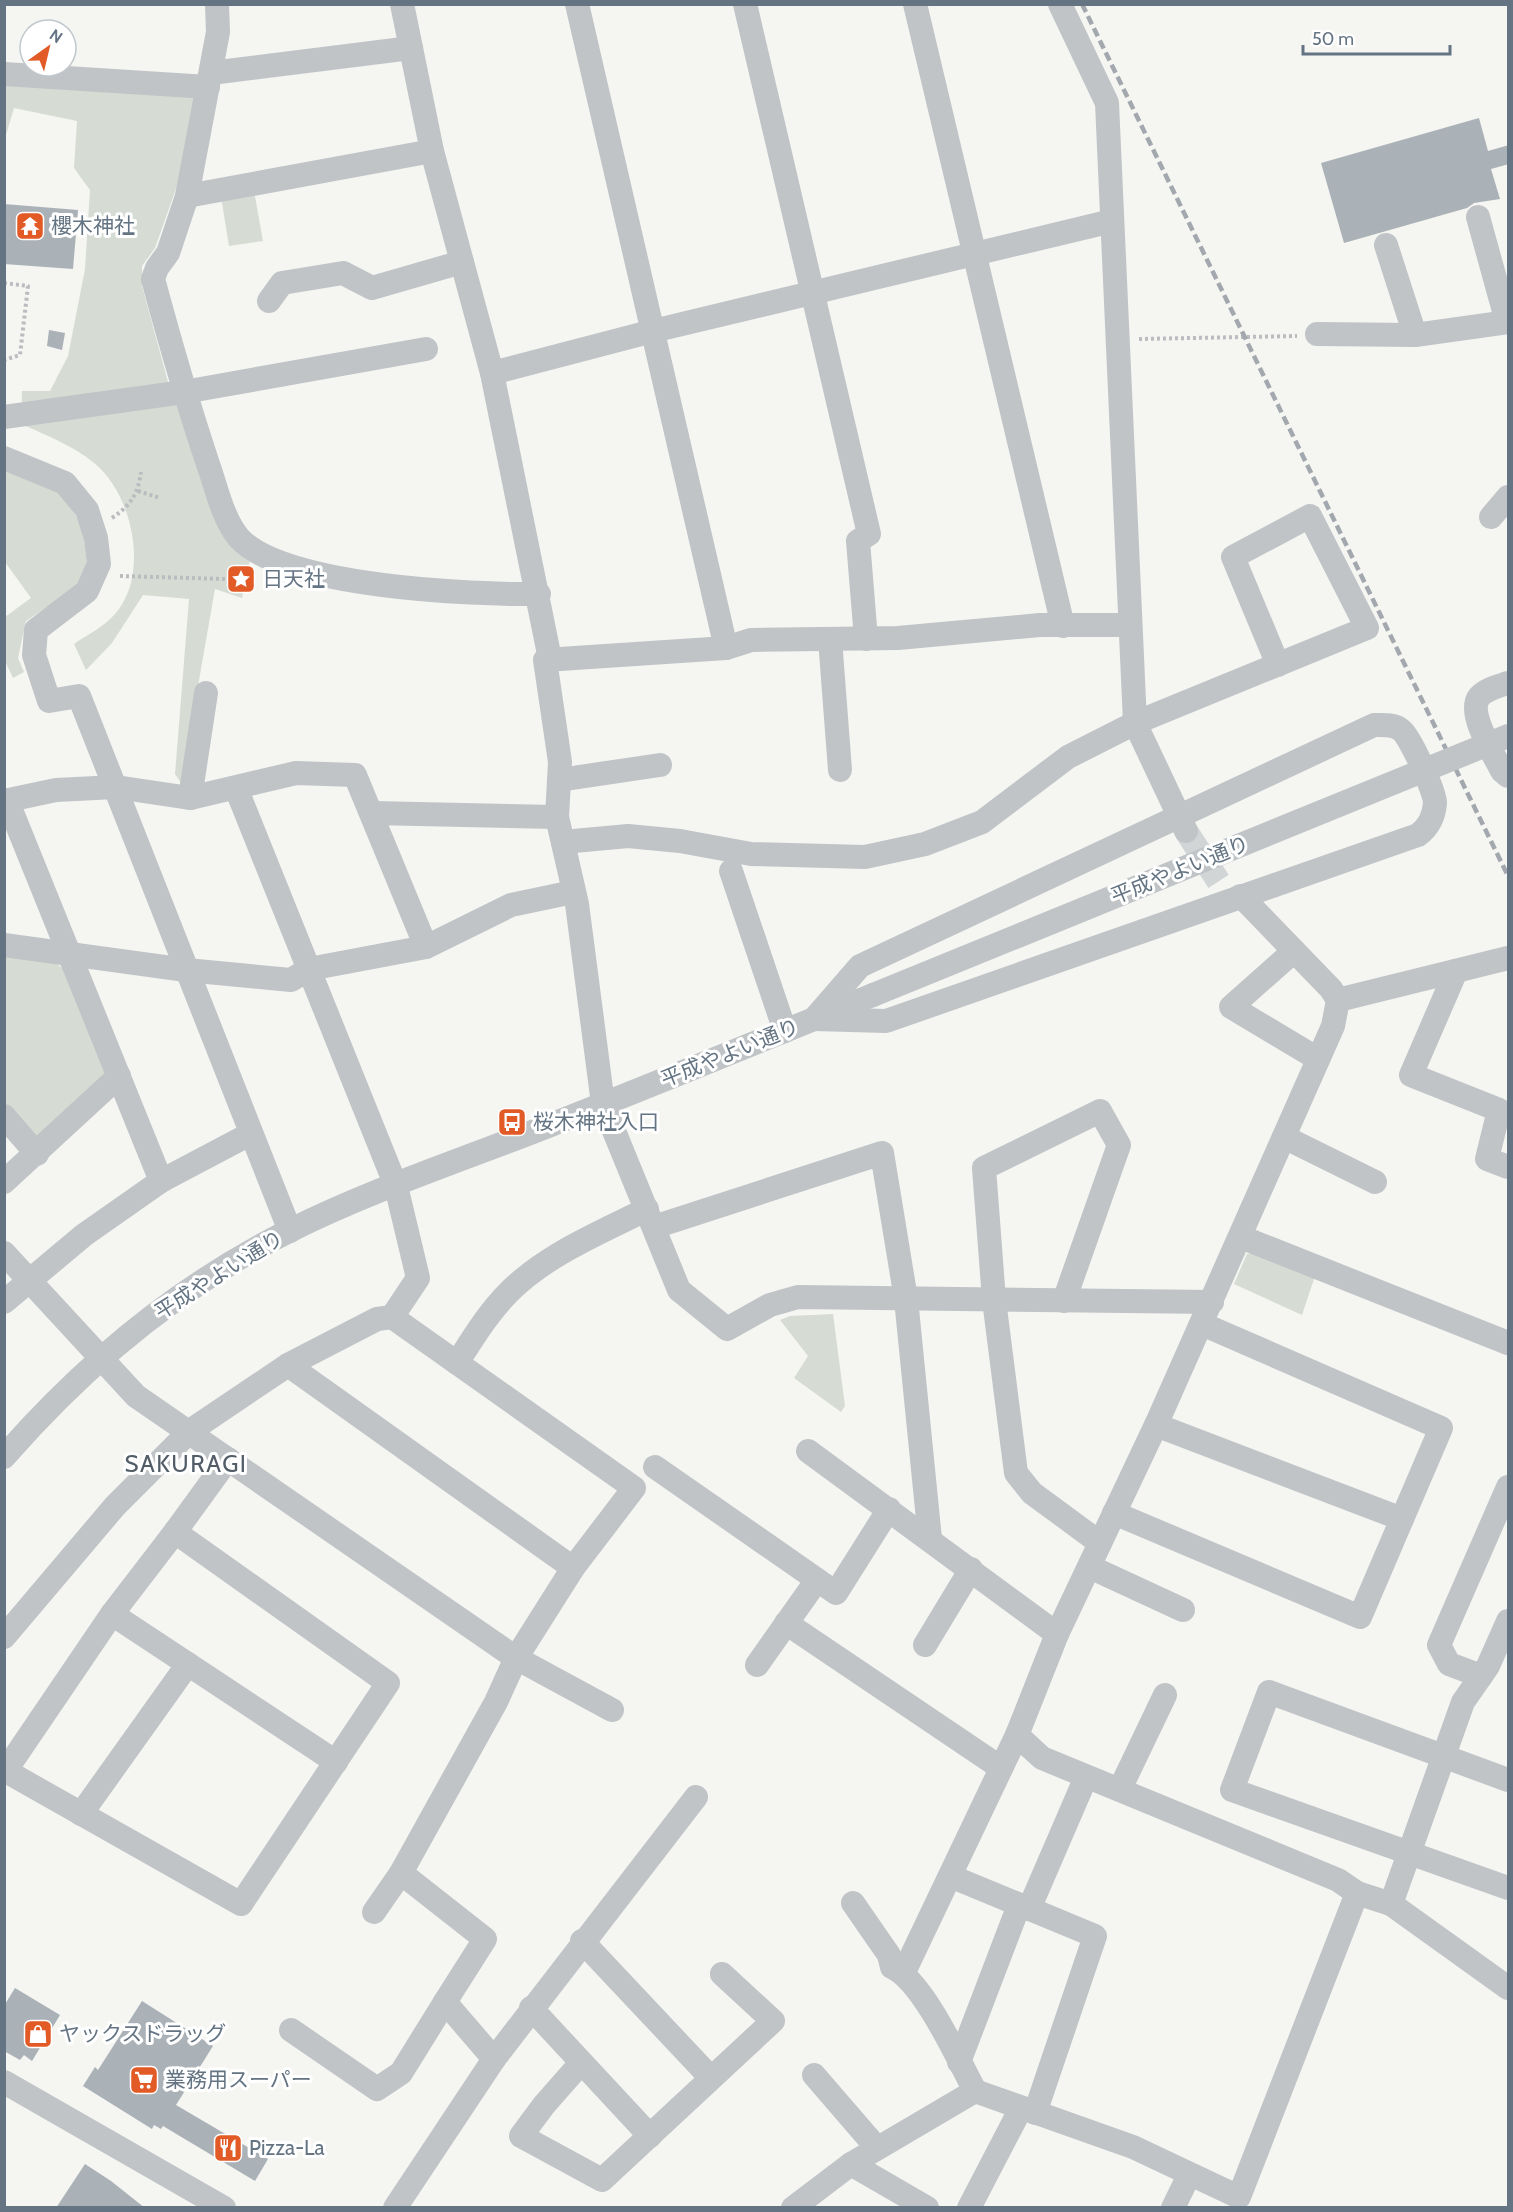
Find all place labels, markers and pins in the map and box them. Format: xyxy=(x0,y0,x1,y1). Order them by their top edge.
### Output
temple icon: 櫻木神社 xyxy=(14,210,46,242)
place label: 櫻木神社 xyxy=(51,213,135,238)
place icon: 日天社 xyxy=(225,563,257,595)
place label: 日天社 xyxy=(262,566,325,591)
bus stop icon: 桜木神社入口 xyxy=(496,1106,528,1138)
place label: 桜木神社入口 xyxy=(533,1109,659,1134)
shop icon: ヤックスドラッグ xyxy=(22,2018,54,2050)
place label: ヤックスドラッグ xyxy=(59,2021,226,2046)
supermarket icon: 業務用スーパー xyxy=(128,2064,160,2096)
place label: 業務用スーパー xyxy=(165,2067,312,2092)
restaurant icon: Pizza-La xyxy=(212,2132,244,2164)
place label: Pizza-La xyxy=(249,2135,325,2160)

